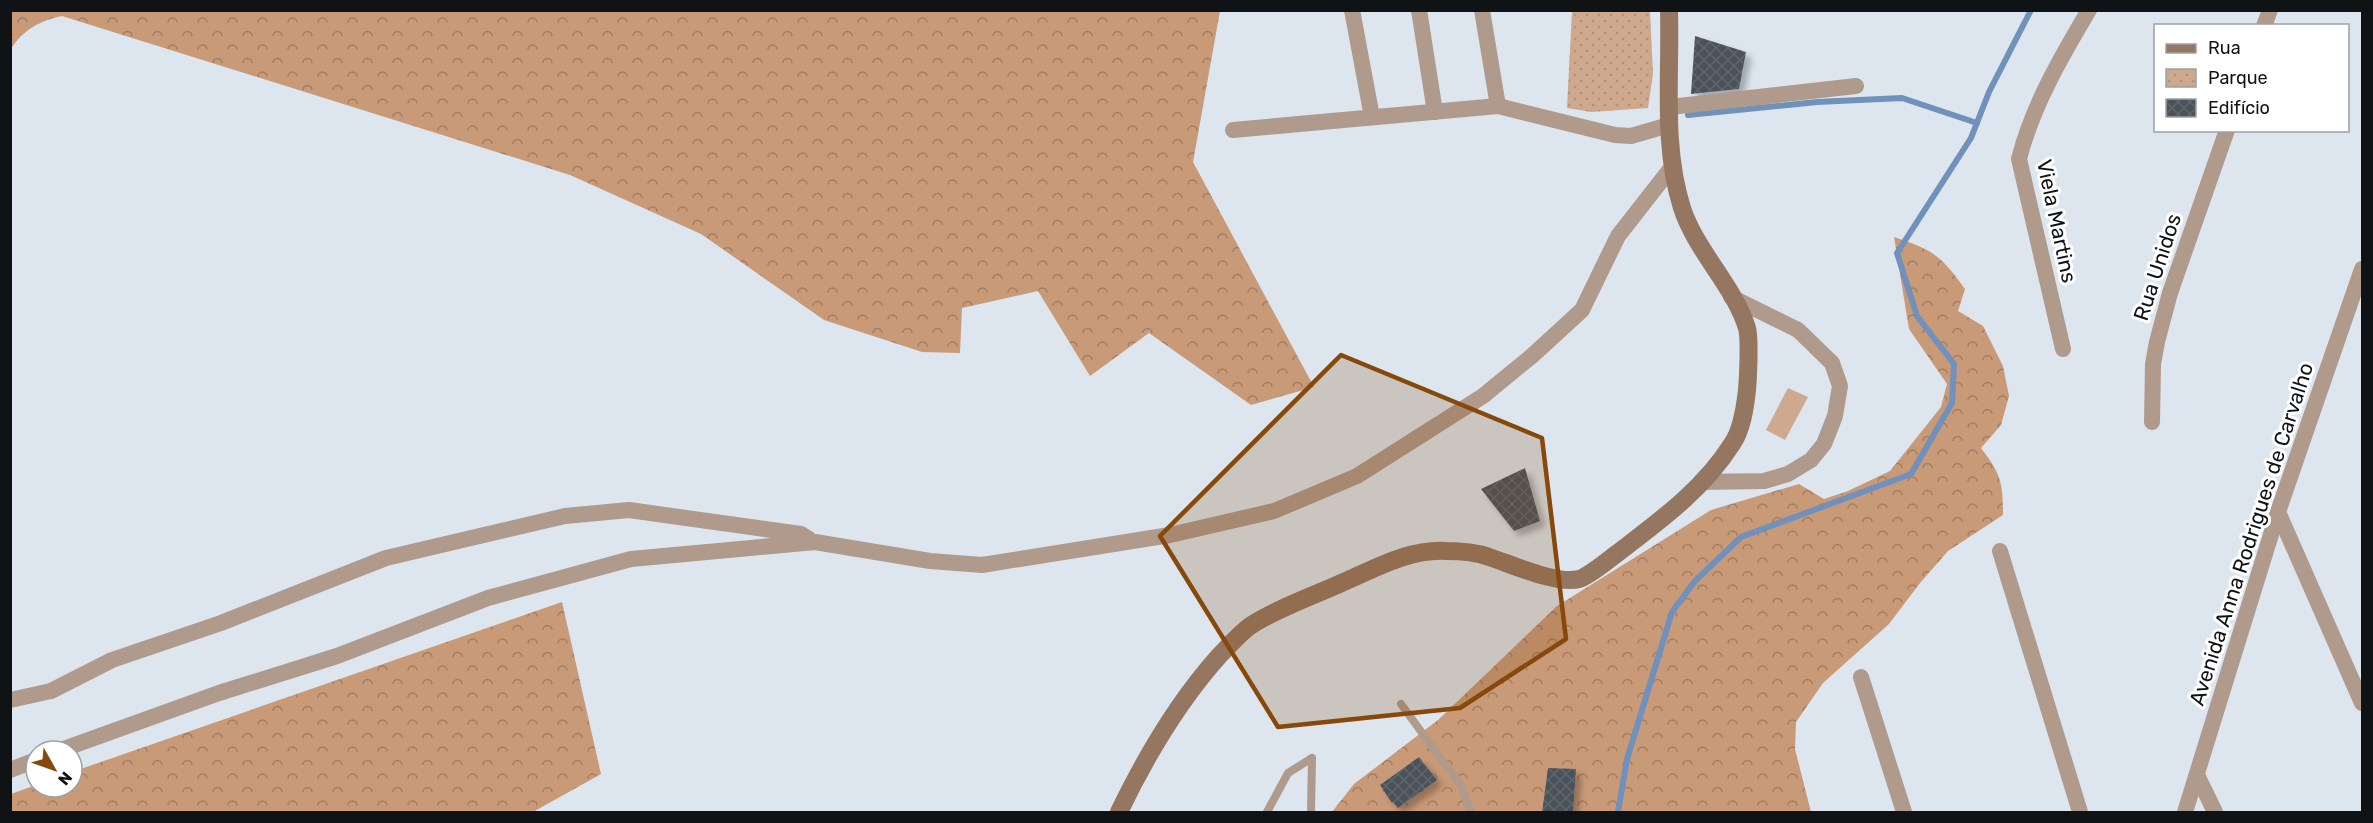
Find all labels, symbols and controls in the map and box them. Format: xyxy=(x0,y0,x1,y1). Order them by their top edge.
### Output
legend xyxy=(2154,24,2349,132)
text: Rua xyxy=(2208,37,2241,59)
text: Parque xyxy=(2208,67,2268,89)
text: Edifício xyxy=(2208,97,2270,119)
street label: Viela Martins xyxy=(2032,157,2082,285)
street label: Rua Unidos xyxy=(2128,210,2186,324)
street label: Avenida Anna Rodrigues de Carvalho xyxy=(2184,359,2318,709)
north arrow xyxy=(24,739,84,799)
text: N xyxy=(54,768,76,789)

